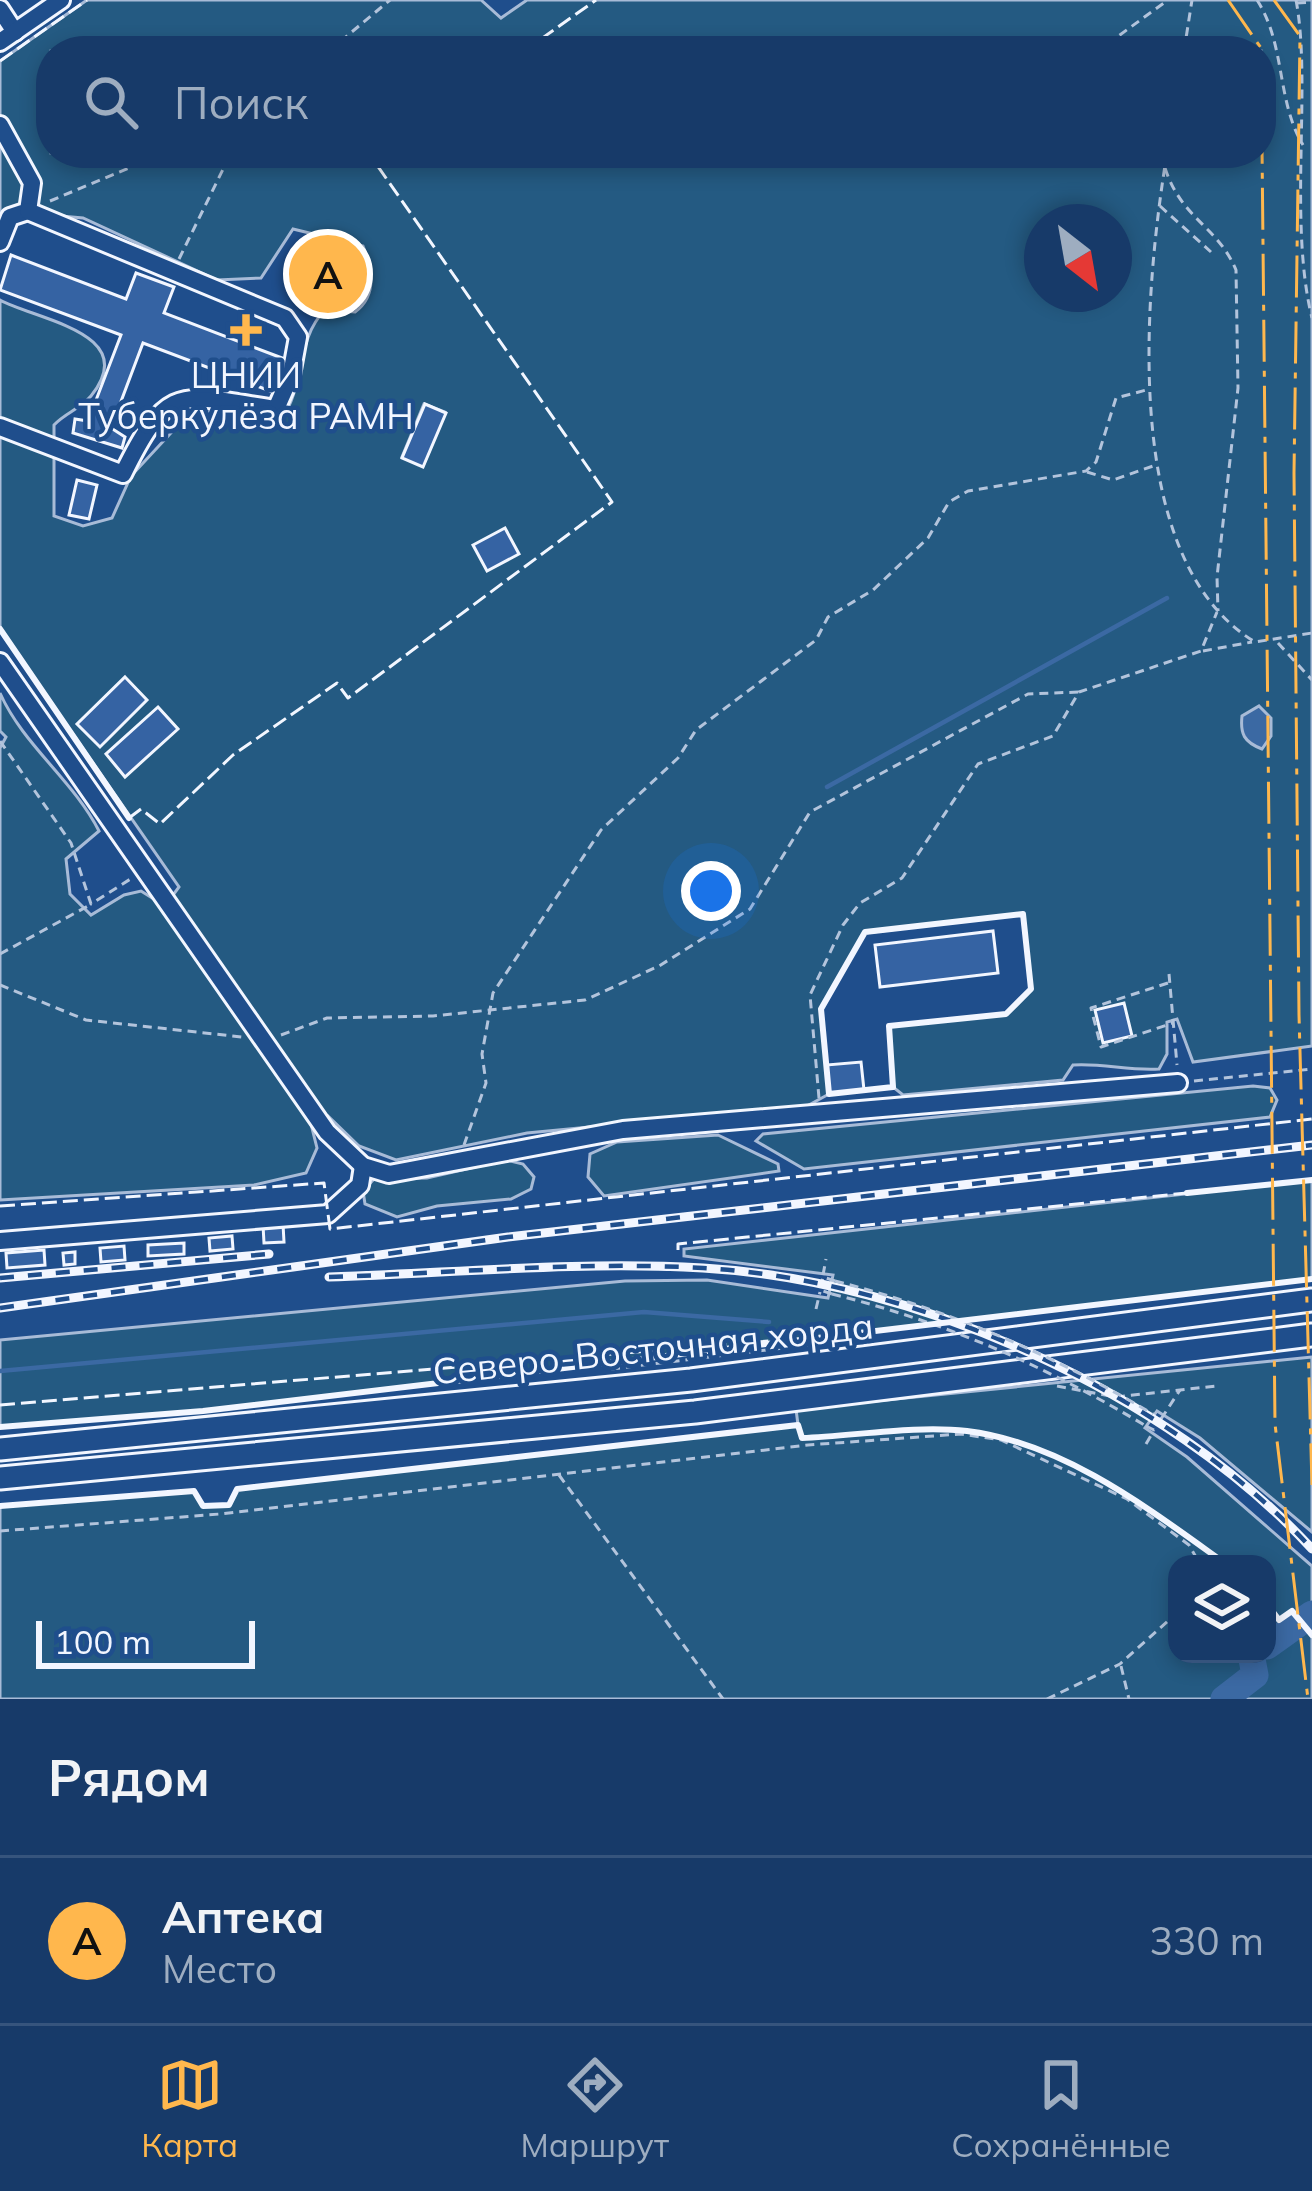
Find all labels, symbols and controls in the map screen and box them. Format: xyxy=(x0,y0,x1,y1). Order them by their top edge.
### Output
search box xyxy=(36,36,1276,168)
icon: search xyxy=(78,69,144,135)
text: Поиск xyxy=(174,74,308,130)
north arrow xyxy=(1024,204,1132,312)
pin: A xyxy=(289,229,367,319)
marker: ЦНИИ Туберкулёза РАМН xyxy=(230,314,262,346)
place label: ЦНИИ Туберкулёза РАМН xyxy=(78,352,414,438)
your location xyxy=(681,861,741,921)
street label: Северо-Восточная хорда xyxy=(430,1302,876,1394)
map controls xyxy=(1168,1555,1276,1663)
button: layers xyxy=(1168,1555,1276,1663)
scale bar xyxy=(36,1615,255,1668)
text: 100 m xyxy=(54,1621,151,1662)
text: Рядом xyxy=(48,1745,210,1809)
text: Аптека xyxy=(162,1888,324,1944)
text: A xyxy=(72,1916,102,1965)
text: 330 m xyxy=(1149,1916,1264,1965)
text: Место xyxy=(162,1944,277,1993)
tab: Карта xyxy=(141,2052,238,2165)
tab: Маршрут xyxy=(521,2052,669,2165)
tab: Сохранённые xyxy=(951,2052,1171,2165)

